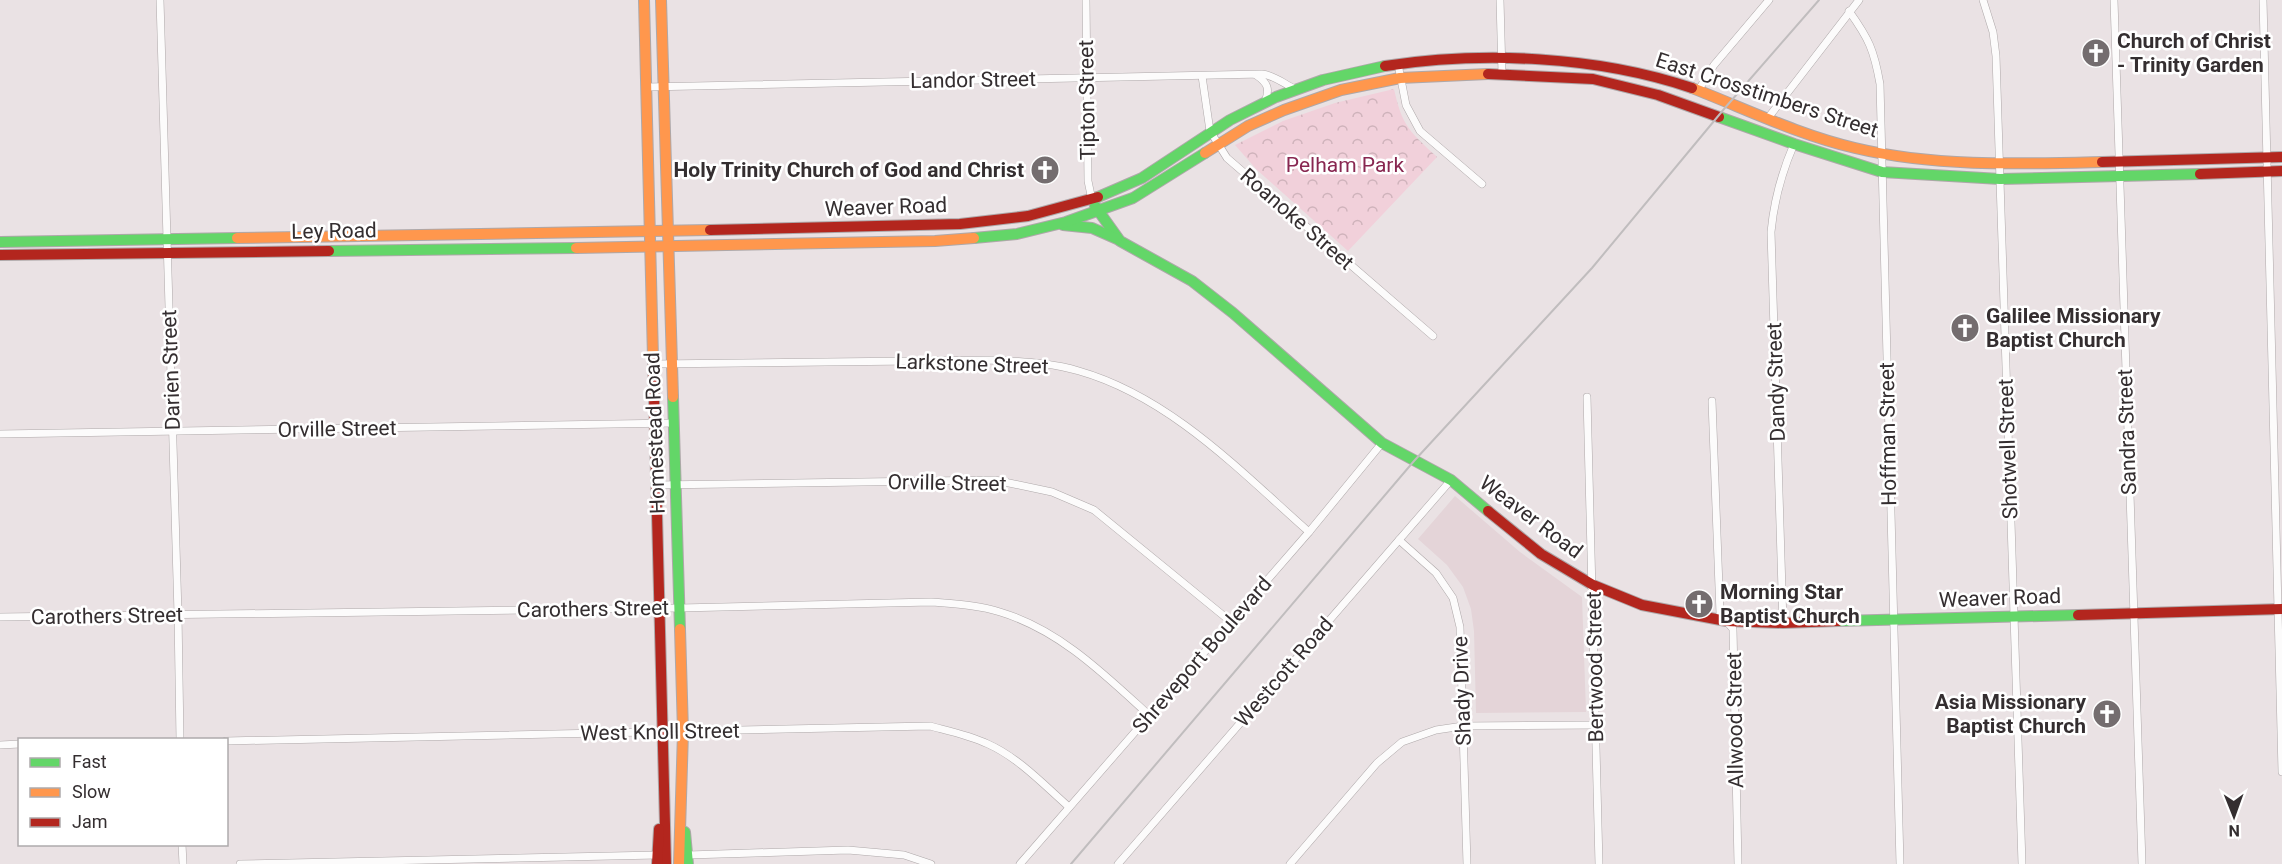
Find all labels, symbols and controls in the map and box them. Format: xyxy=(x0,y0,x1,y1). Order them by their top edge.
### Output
place label: Church of Christ - Trinity Garden xyxy=(2117,29,2271,77)
church icon: Church of Christ - Trinity Garden xyxy=(2080,37,2112,69)
street label: Tipton Street xyxy=(1074,40,1100,160)
street label: East Crosstimbers Street xyxy=(1653,48,1881,142)
street label: Landor Street xyxy=(910,67,1036,93)
park label: Pelham Park xyxy=(1286,153,1404,177)
church icon: Holy Trinity Church of God and Christ xyxy=(1029,154,1061,186)
place label: Holy Trinity Church of God and Christ xyxy=(674,158,1024,182)
street label: Roanoke Street xyxy=(1236,163,1359,275)
street label: Weaver Road xyxy=(824,193,948,221)
street label: Ley Road xyxy=(291,218,377,244)
place label: Galilee Missionary Baptist Church xyxy=(1986,304,2161,352)
street label: Darien Street xyxy=(157,309,185,431)
church icon: Galilee Missionary Baptist Church xyxy=(1949,312,1981,344)
street label: Dandy Street xyxy=(1762,322,1790,442)
street label: Larkstone Street xyxy=(895,349,1049,379)
street label: Homestead Road xyxy=(640,352,670,514)
street label: Hoffman Street xyxy=(1875,362,1901,506)
street label: Sandra Street xyxy=(2113,368,2141,495)
street label: Shotwell Street xyxy=(1994,378,2022,520)
street label: Orville Street xyxy=(277,416,397,442)
street label: Orville Street xyxy=(887,470,1007,496)
street label: Weaver Road xyxy=(1475,471,1587,563)
street label: Shreveport Boulevard xyxy=(1127,572,1277,738)
place label: Morning Star Baptist Church xyxy=(1720,580,1860,628)
street label: Weaver Road xyxy=(1938,584,2062,612)
church icon: Morning Star Baptist Church xyxy=(1683,588,1715,620)
street label: Bertwood Street xyxy=(1582,591,1608,743)
street label: Carothers Street xyxy=(517,596,669,622)
street label: Carothers Street xyxy=(31,603,183,629)
street label: Westcott Road xyxy=(1230,612,1338,732)
street label: Shady Drive xyxy=(1448,636,1476,746)
street label: Allwood Street xyxy=(1722,652,1748,788)
place label: Asia Missionary Baptist Church xyxy=(1935,690,2086,738)
church icon: Asia Missionary Baptist Church xyxy=(2091,698,2123,730)
street label: West Knoll Street xyxy=(580,719,740,745)
legend xyxy=(18,738,228,846)
text: Fast xyxy=(72,751,107,772)
text: Slow xyxy=(72,781,111,802)
north arrow xyxy=(2204,786,2264,846)
text: Jam xyxy=(72,811,108,832)
text: N xyxy=(2228,821,2240,840)

